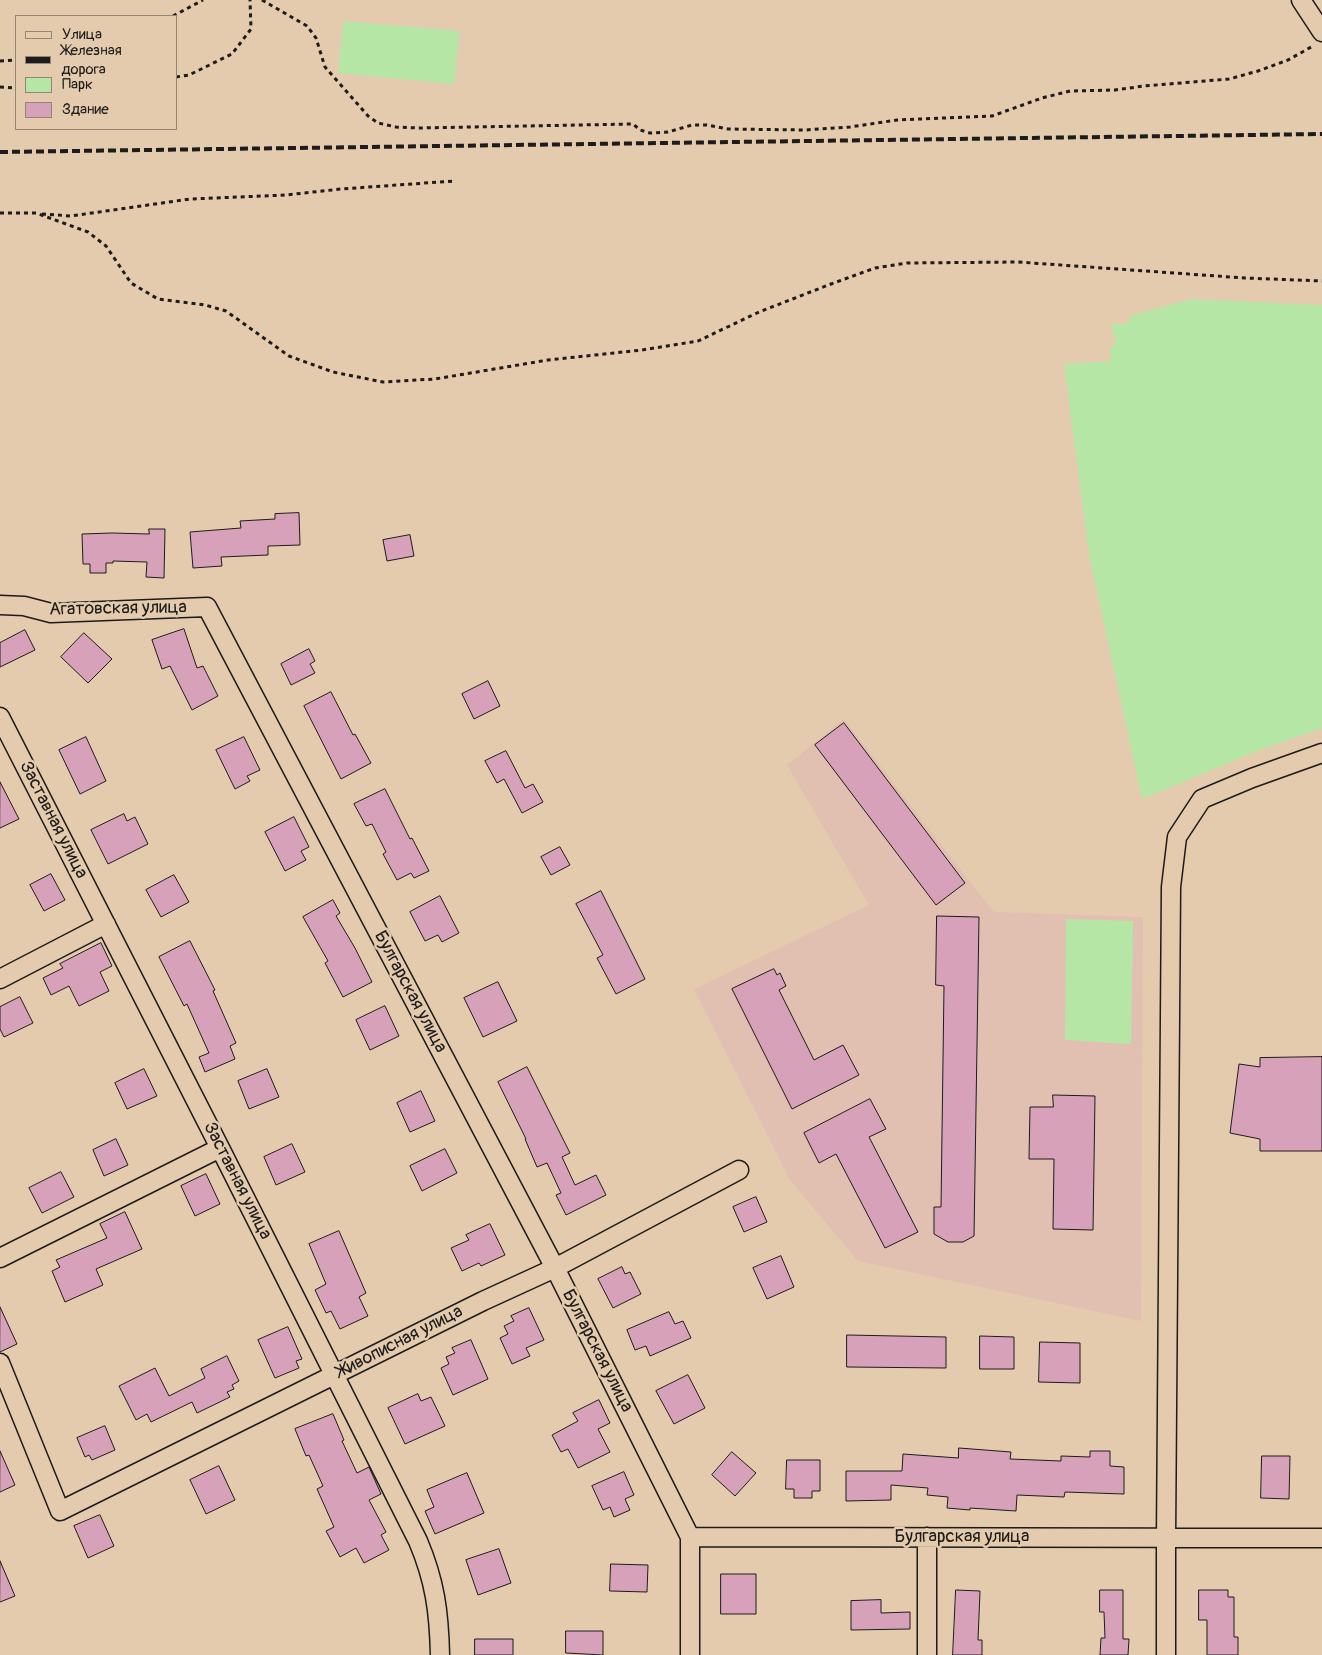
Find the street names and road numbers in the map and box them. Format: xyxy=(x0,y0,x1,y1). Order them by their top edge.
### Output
street label: Агатовская улица xyxy=(49,597,187,621)
street label: Заставная улица xyxy=(14,758,92,882)
street label: Булгарская улица xyxy=(369,927,451,1057)
street label: Заставная улица xyxy=(198,1119,276,1243)
street label: Булгарская улица xyxy=(557,1286,637,1416)
street label: Живописная улица xyxy=(334,1301,466,1383)
street label: Булгарская улица xyxy=(895,1526,1029,1548)

